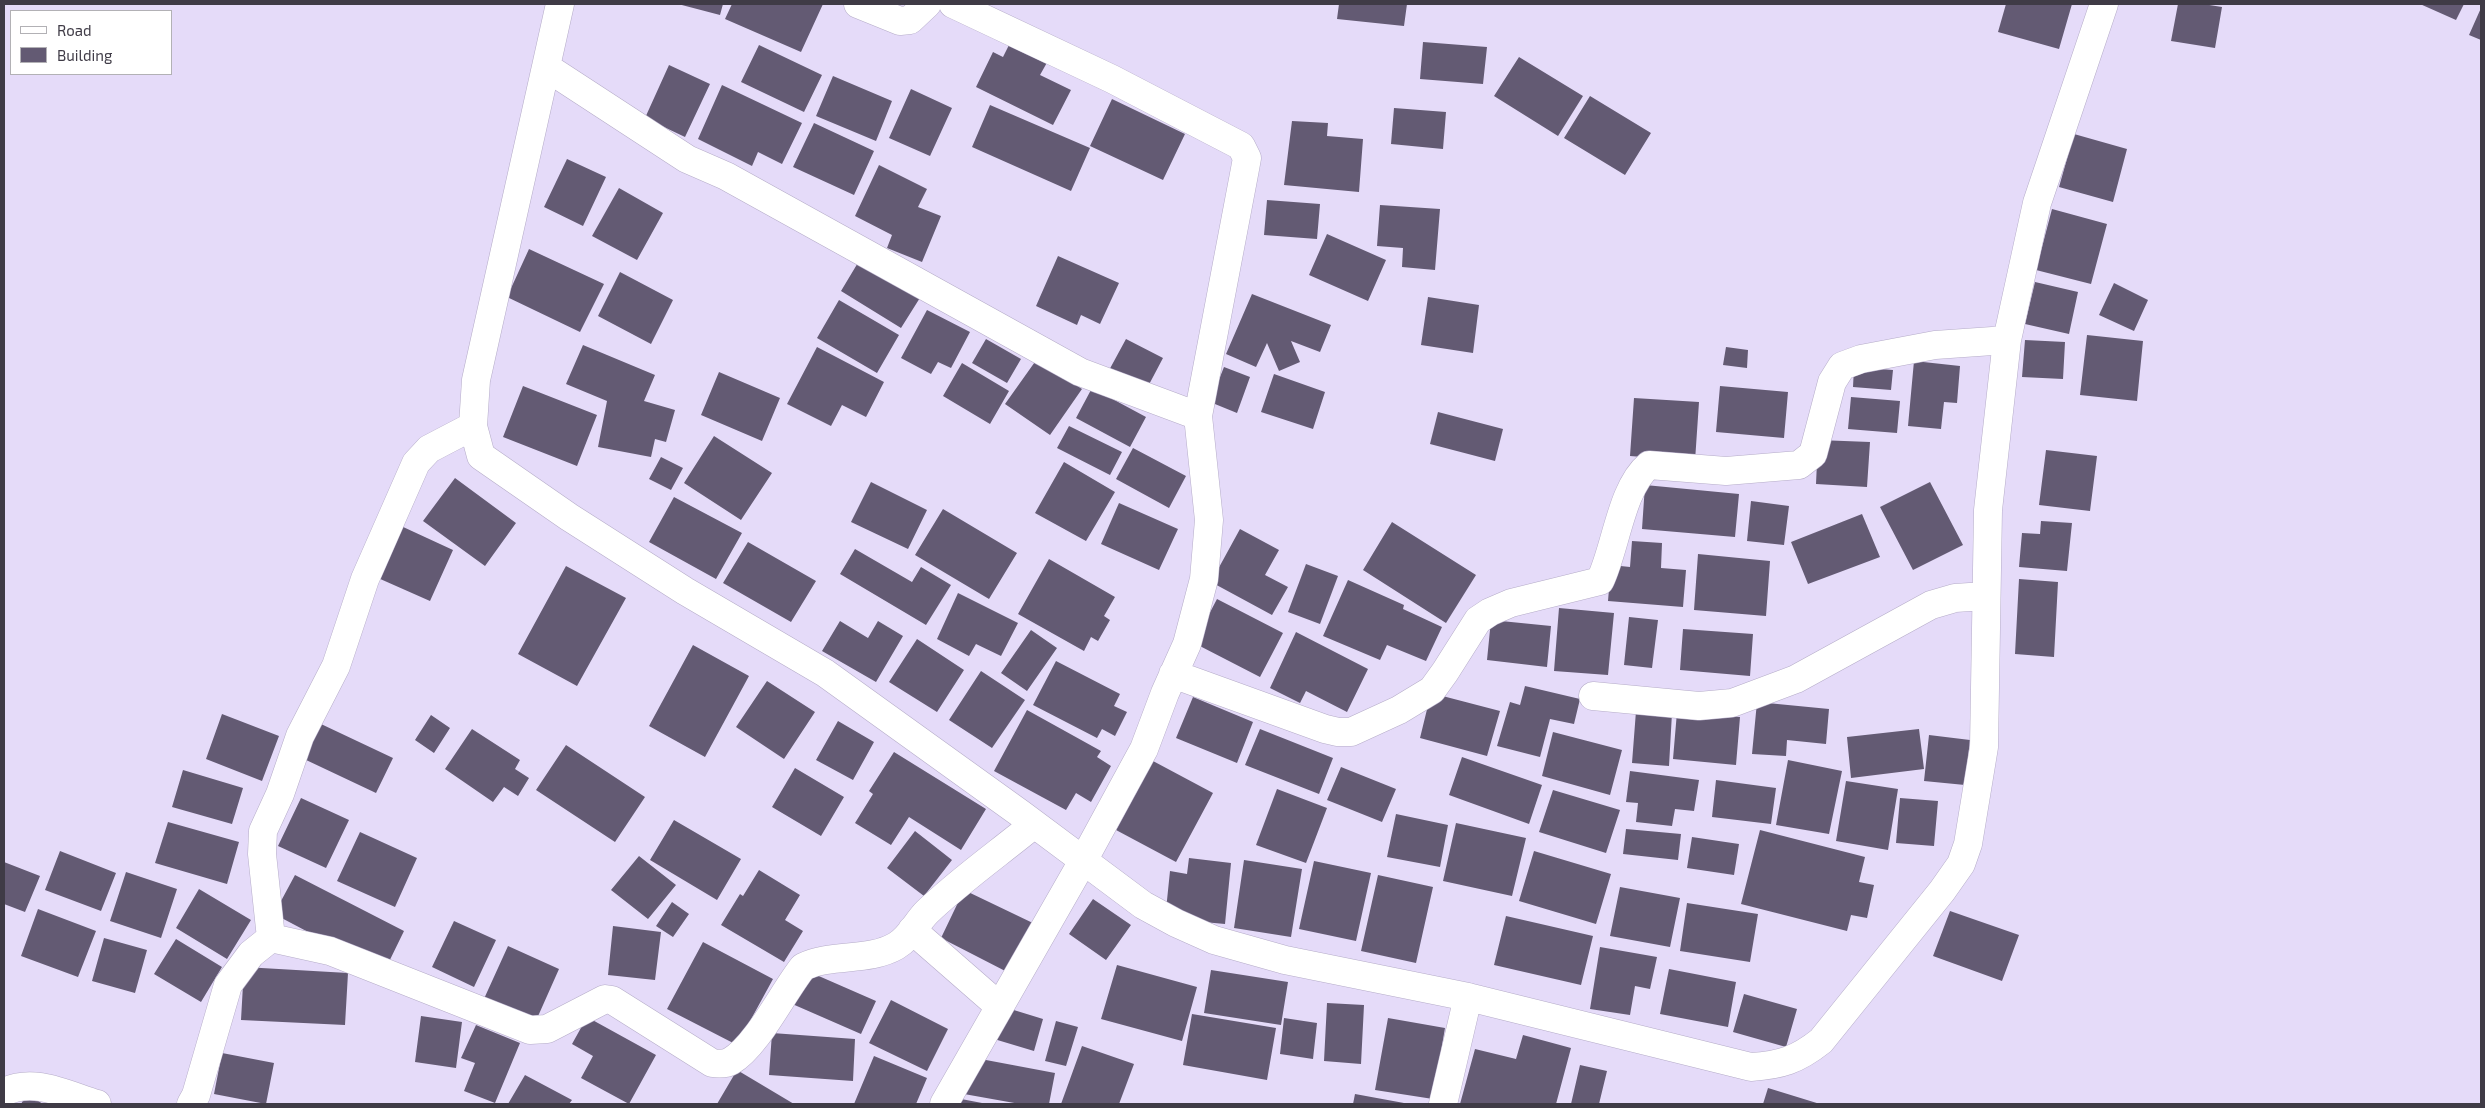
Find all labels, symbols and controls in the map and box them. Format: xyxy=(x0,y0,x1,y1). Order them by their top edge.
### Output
legend xyxy=(10,10,172,75)
text: Road xyxy=(57,21,92,39)
text: Building xyxy=(57,46,112,64)

